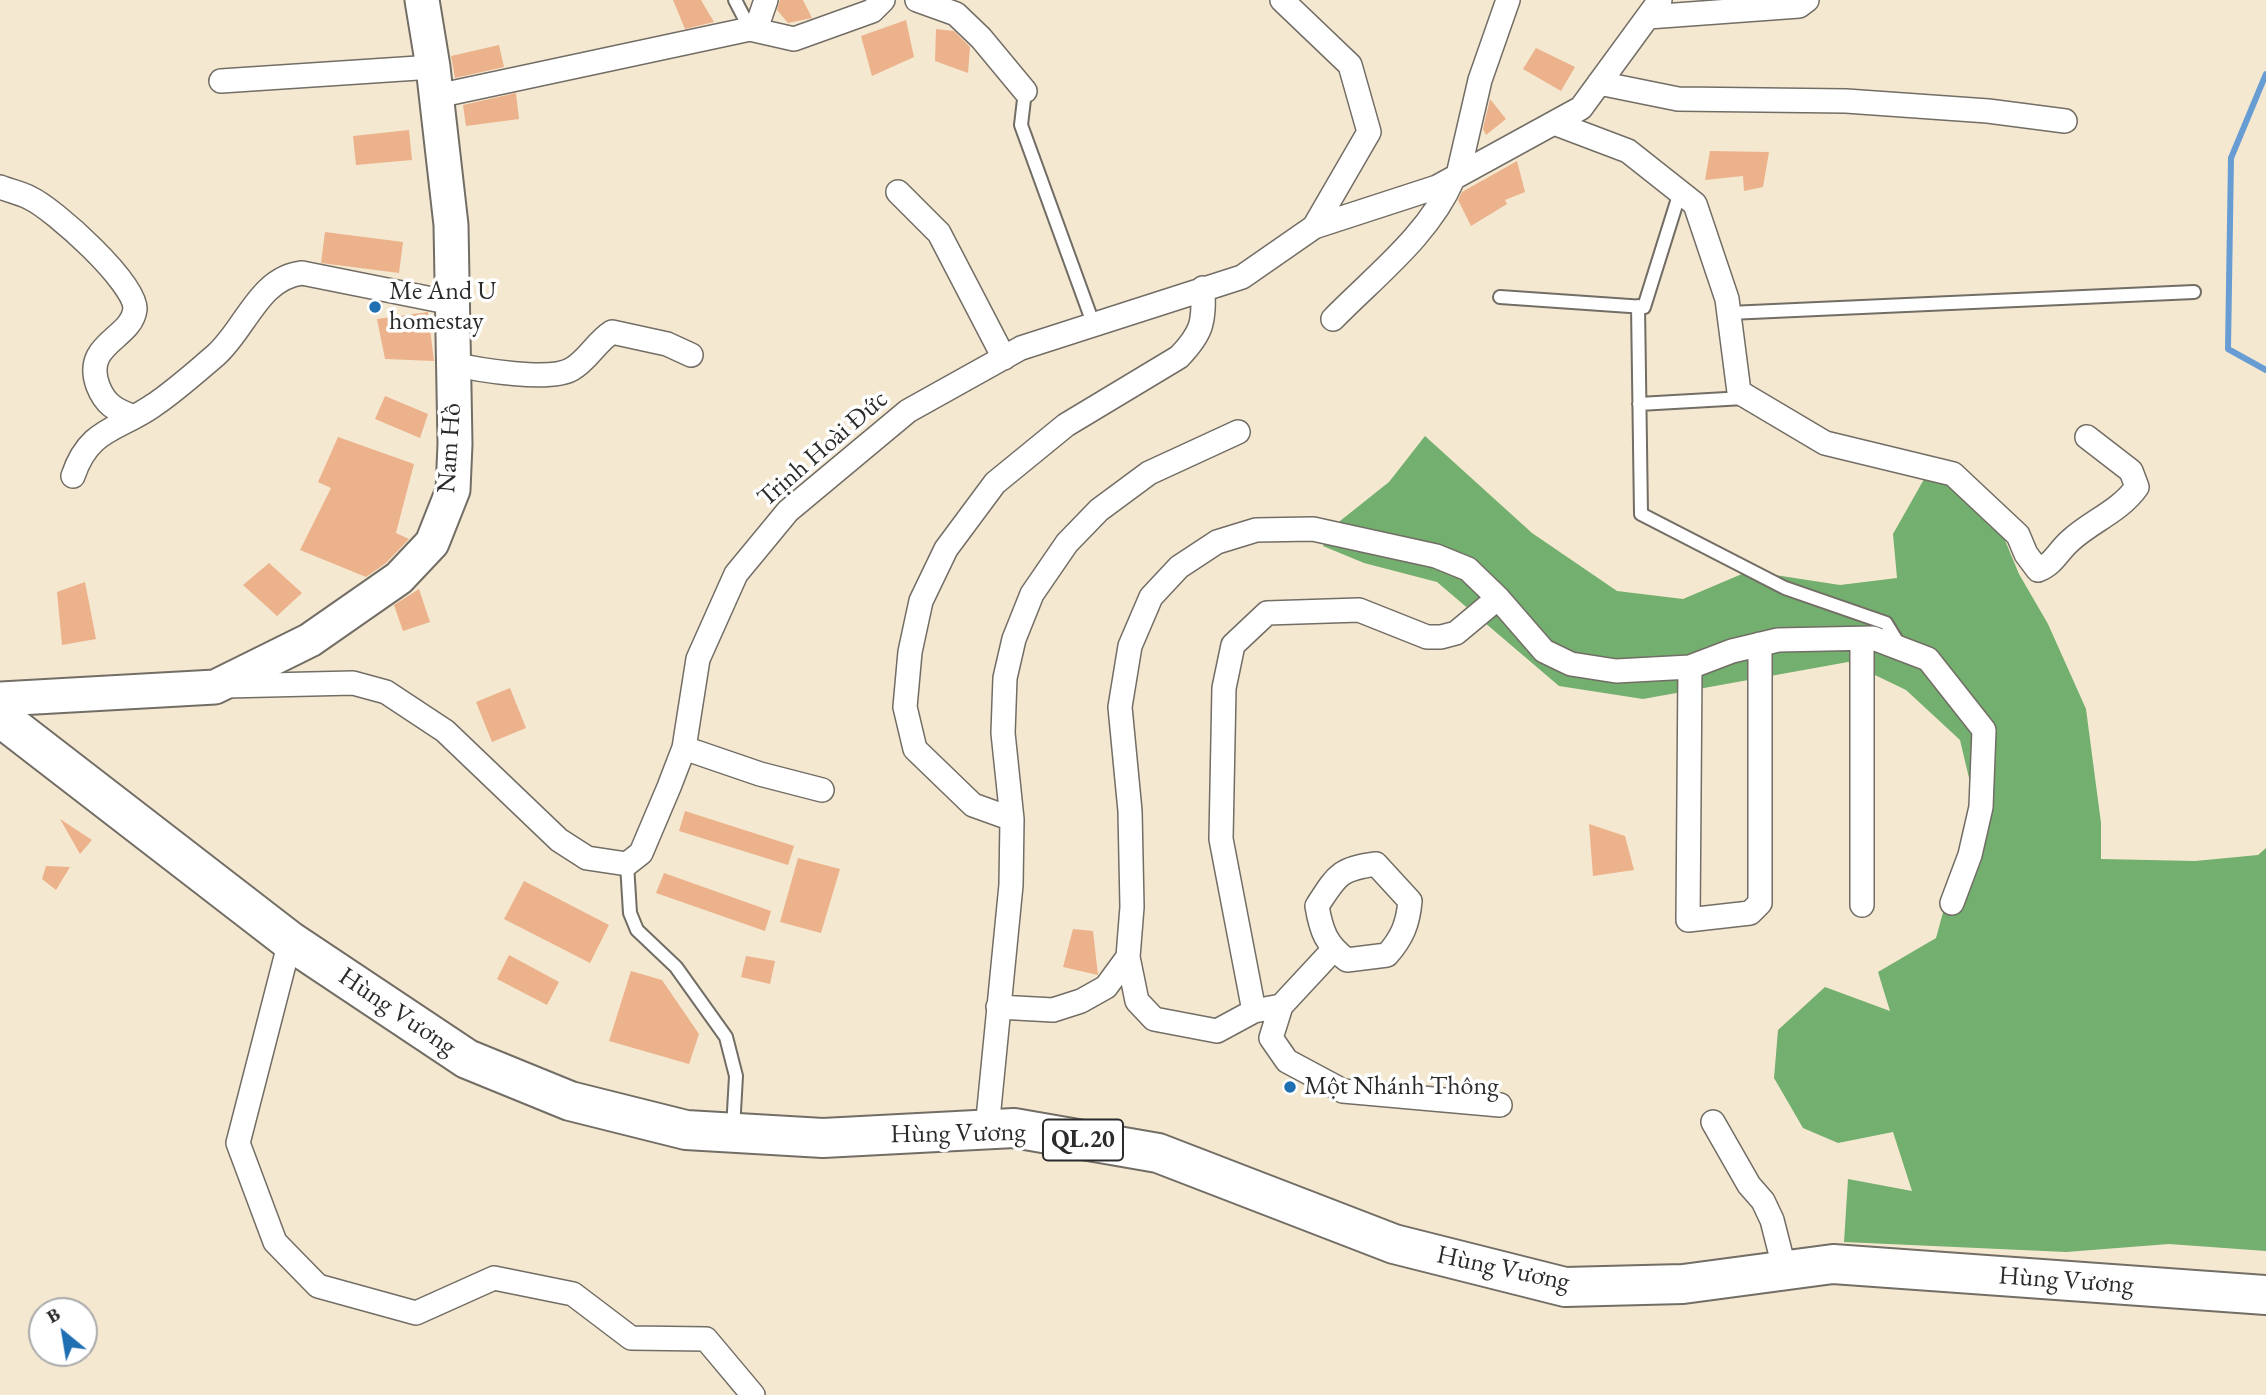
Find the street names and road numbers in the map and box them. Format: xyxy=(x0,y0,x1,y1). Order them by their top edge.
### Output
street label: Trịnh Hoài Đức xyxy=(752,384,894,514)
street label: Nam Hồ xyxy=(431,402,469,494)
street label: Hùng Vương xyxy=(332,961,462,1063)
street label: Hùng Vương xyxy=(890,1117,1026,1151)
road number: QL.20 xyxy=(1043,1120,1123,1160)
street label: Hùng Vương xyxy=(1434,1240,1572,1298)
street label: Hùng Vương xyxy=(1997,1261,2135,1301)

